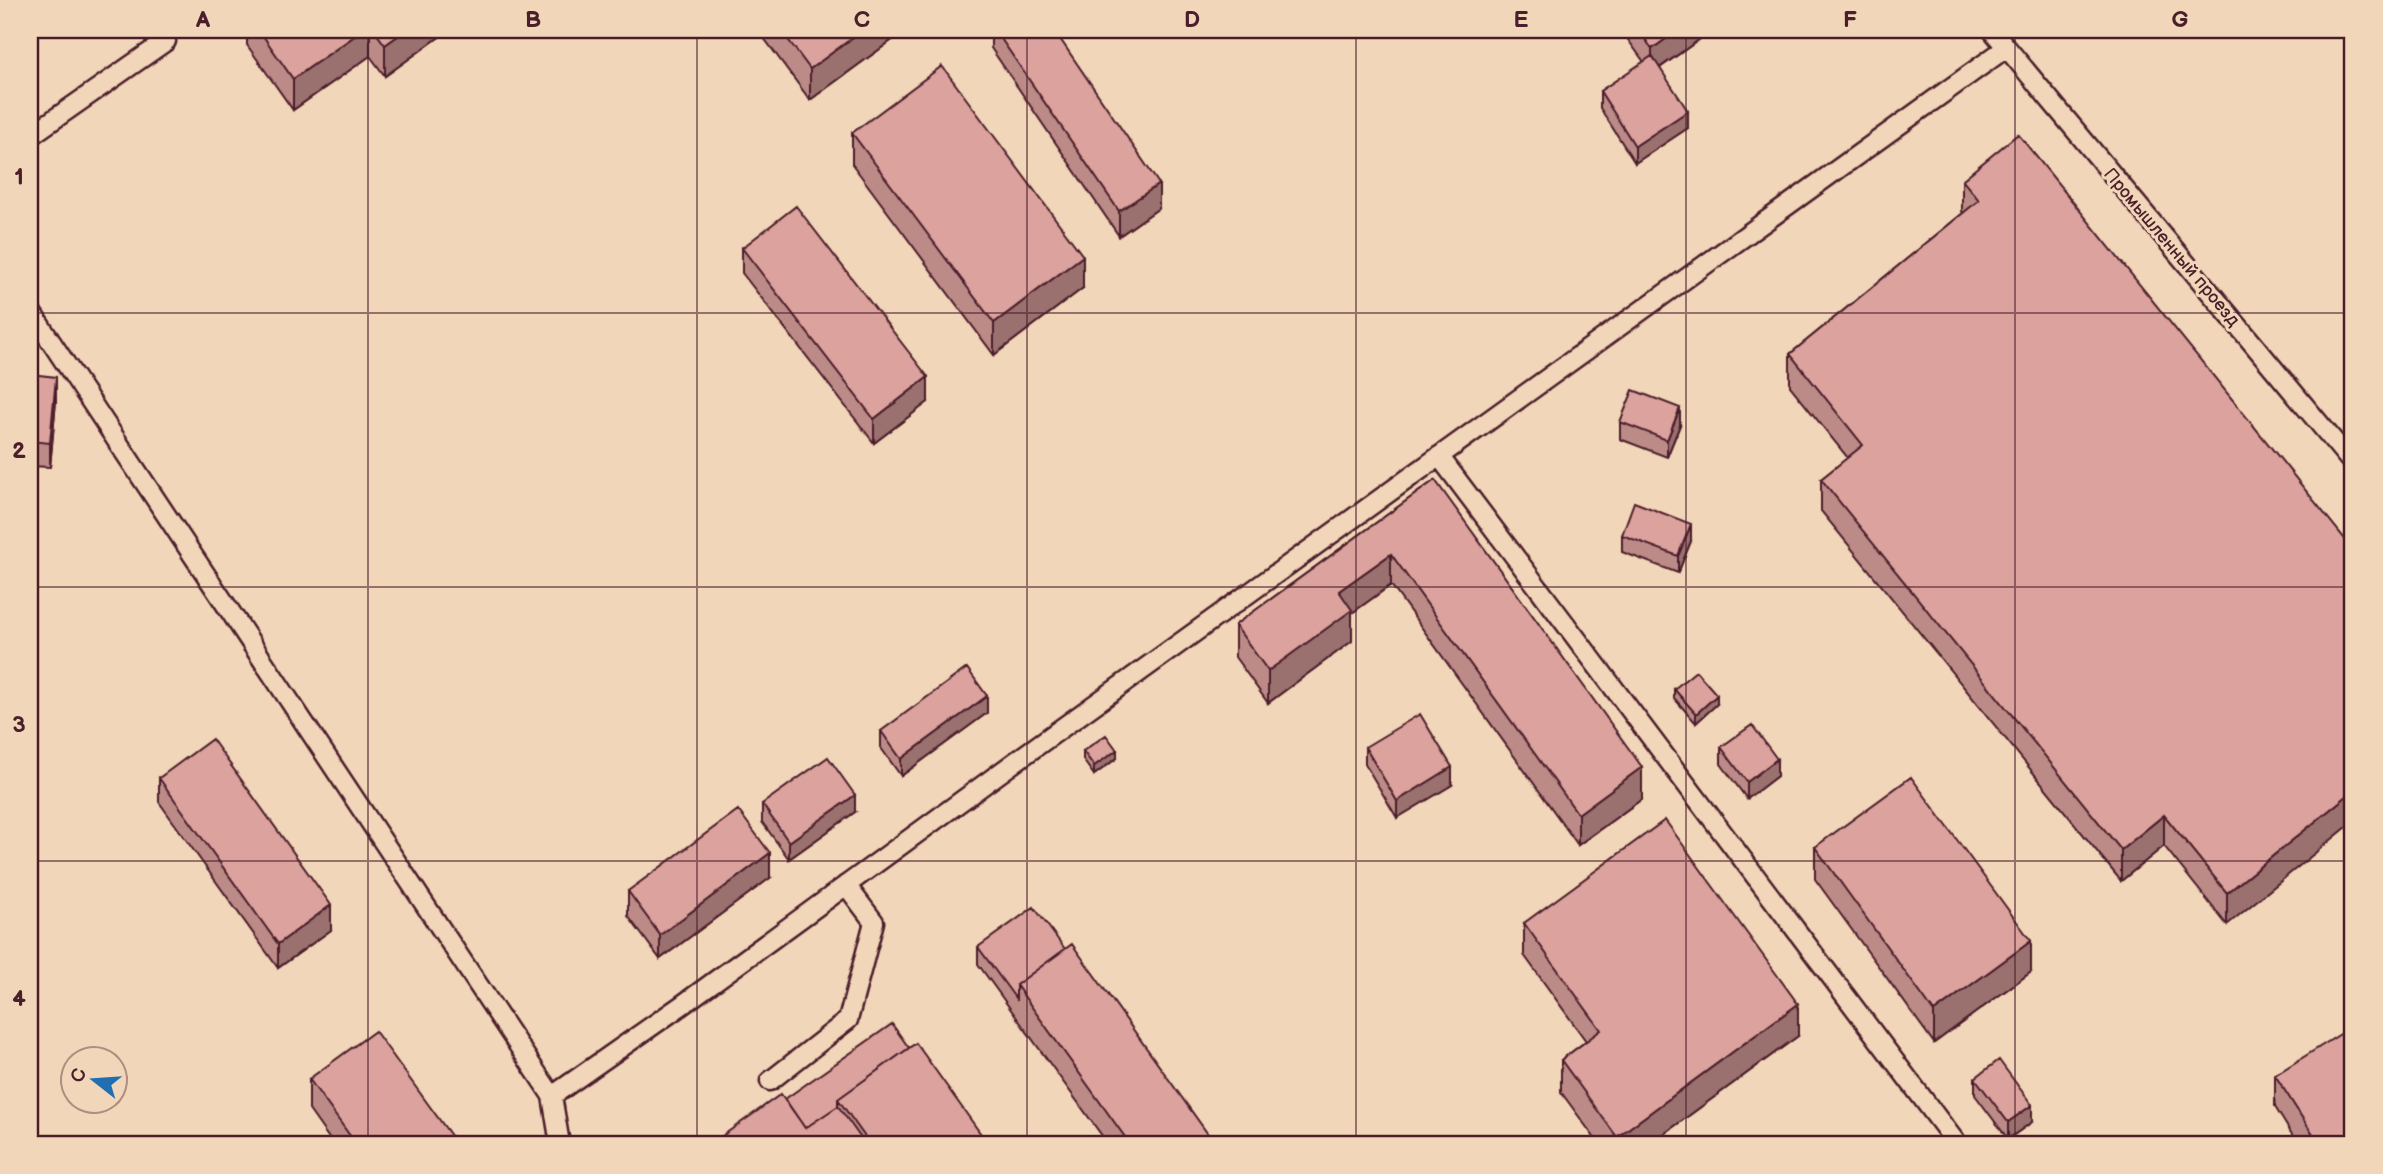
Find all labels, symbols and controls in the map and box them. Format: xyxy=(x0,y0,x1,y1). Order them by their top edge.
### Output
text: A xyxy=(195,6,211,34)
text: B xyxy=(525,6,541,34)
text: C xyxy=(854,6,870,34)
text: D xyxy=(1184,6,1200,34)
text: E xyxy=(1514,6,1529,34)
text: F xyxy=(1843,6,1857,34)
text: G xyxy=(2172,6,2189,34)
text: 1 xyxy=(14,163,24,191)
street label: Промышленный проезд xyxy=(2099,164,2244,331)
text: 2 xyxy=(12,437,26,465)
text: 3 xyxy=(12,711,26,739)
text: 4 xyxy=(12,985,26,1013)
north arrow xyxy=(60,1044,130,1114)
text: С xyxy=(66,1066,92,1085)

